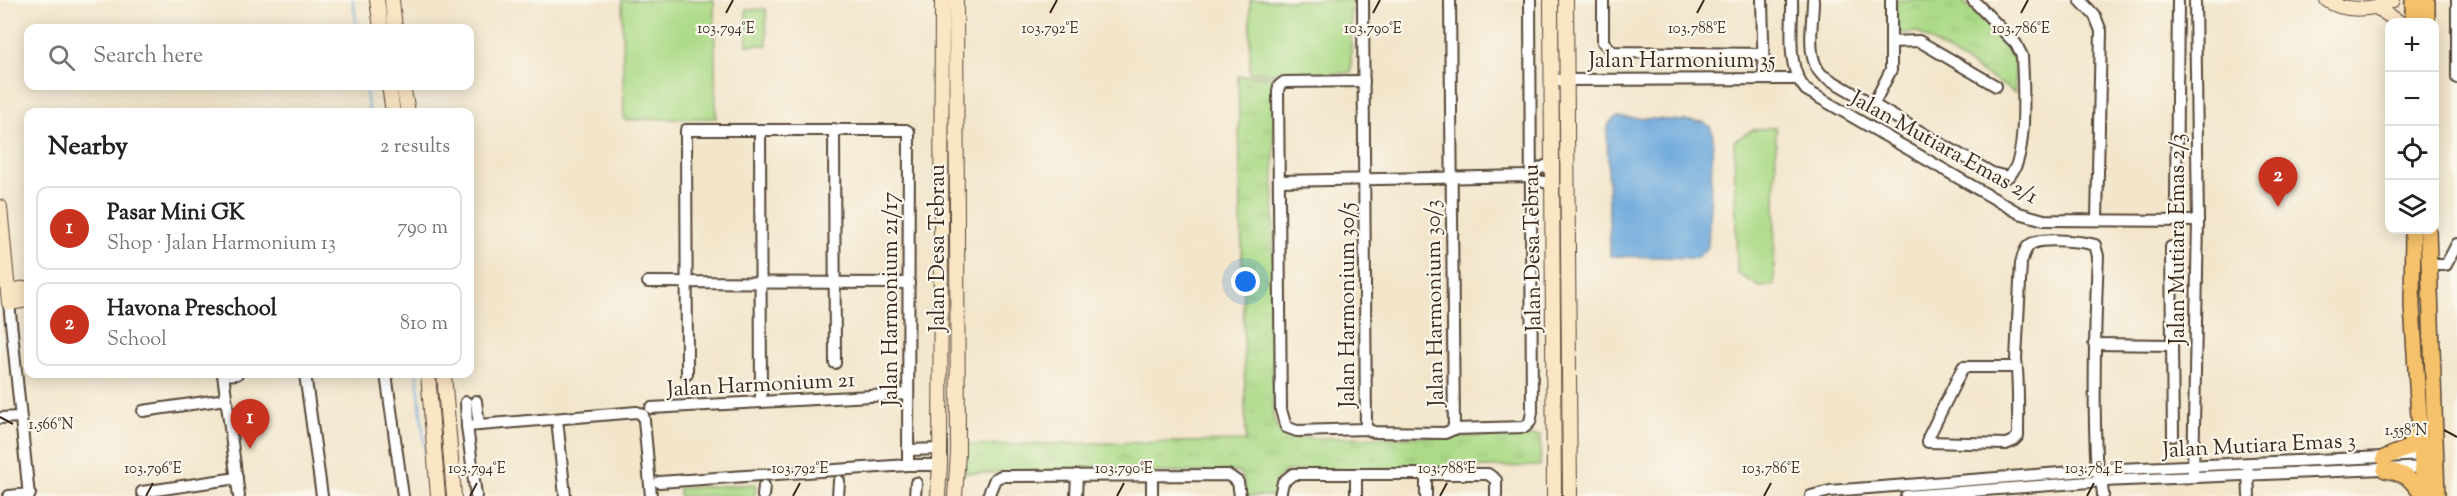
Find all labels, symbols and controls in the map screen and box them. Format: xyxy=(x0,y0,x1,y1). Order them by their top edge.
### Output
map controls xyxy=(2385,18,2439,234)
button: + xyxy=(2385,18,2439,72)
text: 103.794°E xyxy=(697,19,755,40)
text: 103.792°E xyxy=(1022,19,1078,40)
text: 103.790°E xyxy=(1344,19,1402,40)
text: 103.788°E xyxy=(1668,19,1726,40)
text: 103.786°E xyxy=(1992,19,2050,40)
search box xyxy=(24,24,474,90)
icon: search xyxy=(45,41,78,74)
text: Search here xyxy=(93,41,203,73)
street label: Jalan Harmonium 35 xyxy=(1587,46,1776,78)
button: − xyxy=(2385,72,2439,126)
street label: Jalan Mutiara Emas 2/1 xyxy=(1843,83,2044,214)
button: locate xyxy=(2385,126,2439,180)
text: Nearby xyxy=(48,129,128,166)
text: 2 results xyxy=(380,133,450,162)
street label: Jalan Mutiara Emas 2/3 xyxy=(2163,133,2195,346)
pin: 2 xyxy=(2258,158,2298,207)
street label: Jalan Desa Tebrau xyxy=(1517,163,1551,333)
street label: Jalan Desa Tebrau xyxy=(923,164,955,333)
button: layers xyxy=(2385,180,2439,234)
street label: Jalan Harmonium 21/17 xyxy=(876,192,908,407)
text: Pasar Mini GK xyxy=(107,198,245,230)
street label: Jalan Harmonium 30/3 xyxy=(1418,199,1454,408)
street label: Jalan Harmonium 30/5 xyxy=(1333,202,1365,409)
text: 1 xyxy=(66,214,73,243)
text: 790 m xyxy=(397,214,448,243)
text: Shop · Jalan Harmonium 13 xyxy=(107,230,336,259)
your location xyxy=(1231,267,1260,296)
text: Havona Preschool xyxy=(107,294,277,326)
text: 2 xyxy=(65,310,74,339)
text: 810 m xyxy=(400,310,448,339)
text: School xyxy=(107,326,167,355)
street label: Jalan Harmonium 21 xyxy=(665,365,857,407)
pin: 1 xyxy=(230,400,270,449)
text: 1.566°N xyxy=(29,415,73,436)
text: 1.558°N xyxy=(2385,421,2427,442)
street label: Jalan Mutiara Emas 3 xyxy=(2161,426,2357,468)
text: 103.796°E xyxy=(124,459,182,480)
text: 103.794°E xyxy=(448,459,506,480)
text: 103.792°E xyxy=(772,459,828,480)
text: 103.790°E xyxy=(1095,459,1153,480)
text: 103.788°E xyxy=(1418,459,1476,480)
text: 103.786°E xyxy=(1742,459,1800,480)
text: 103.784°E xyxy=(2065,459,2123,480)

